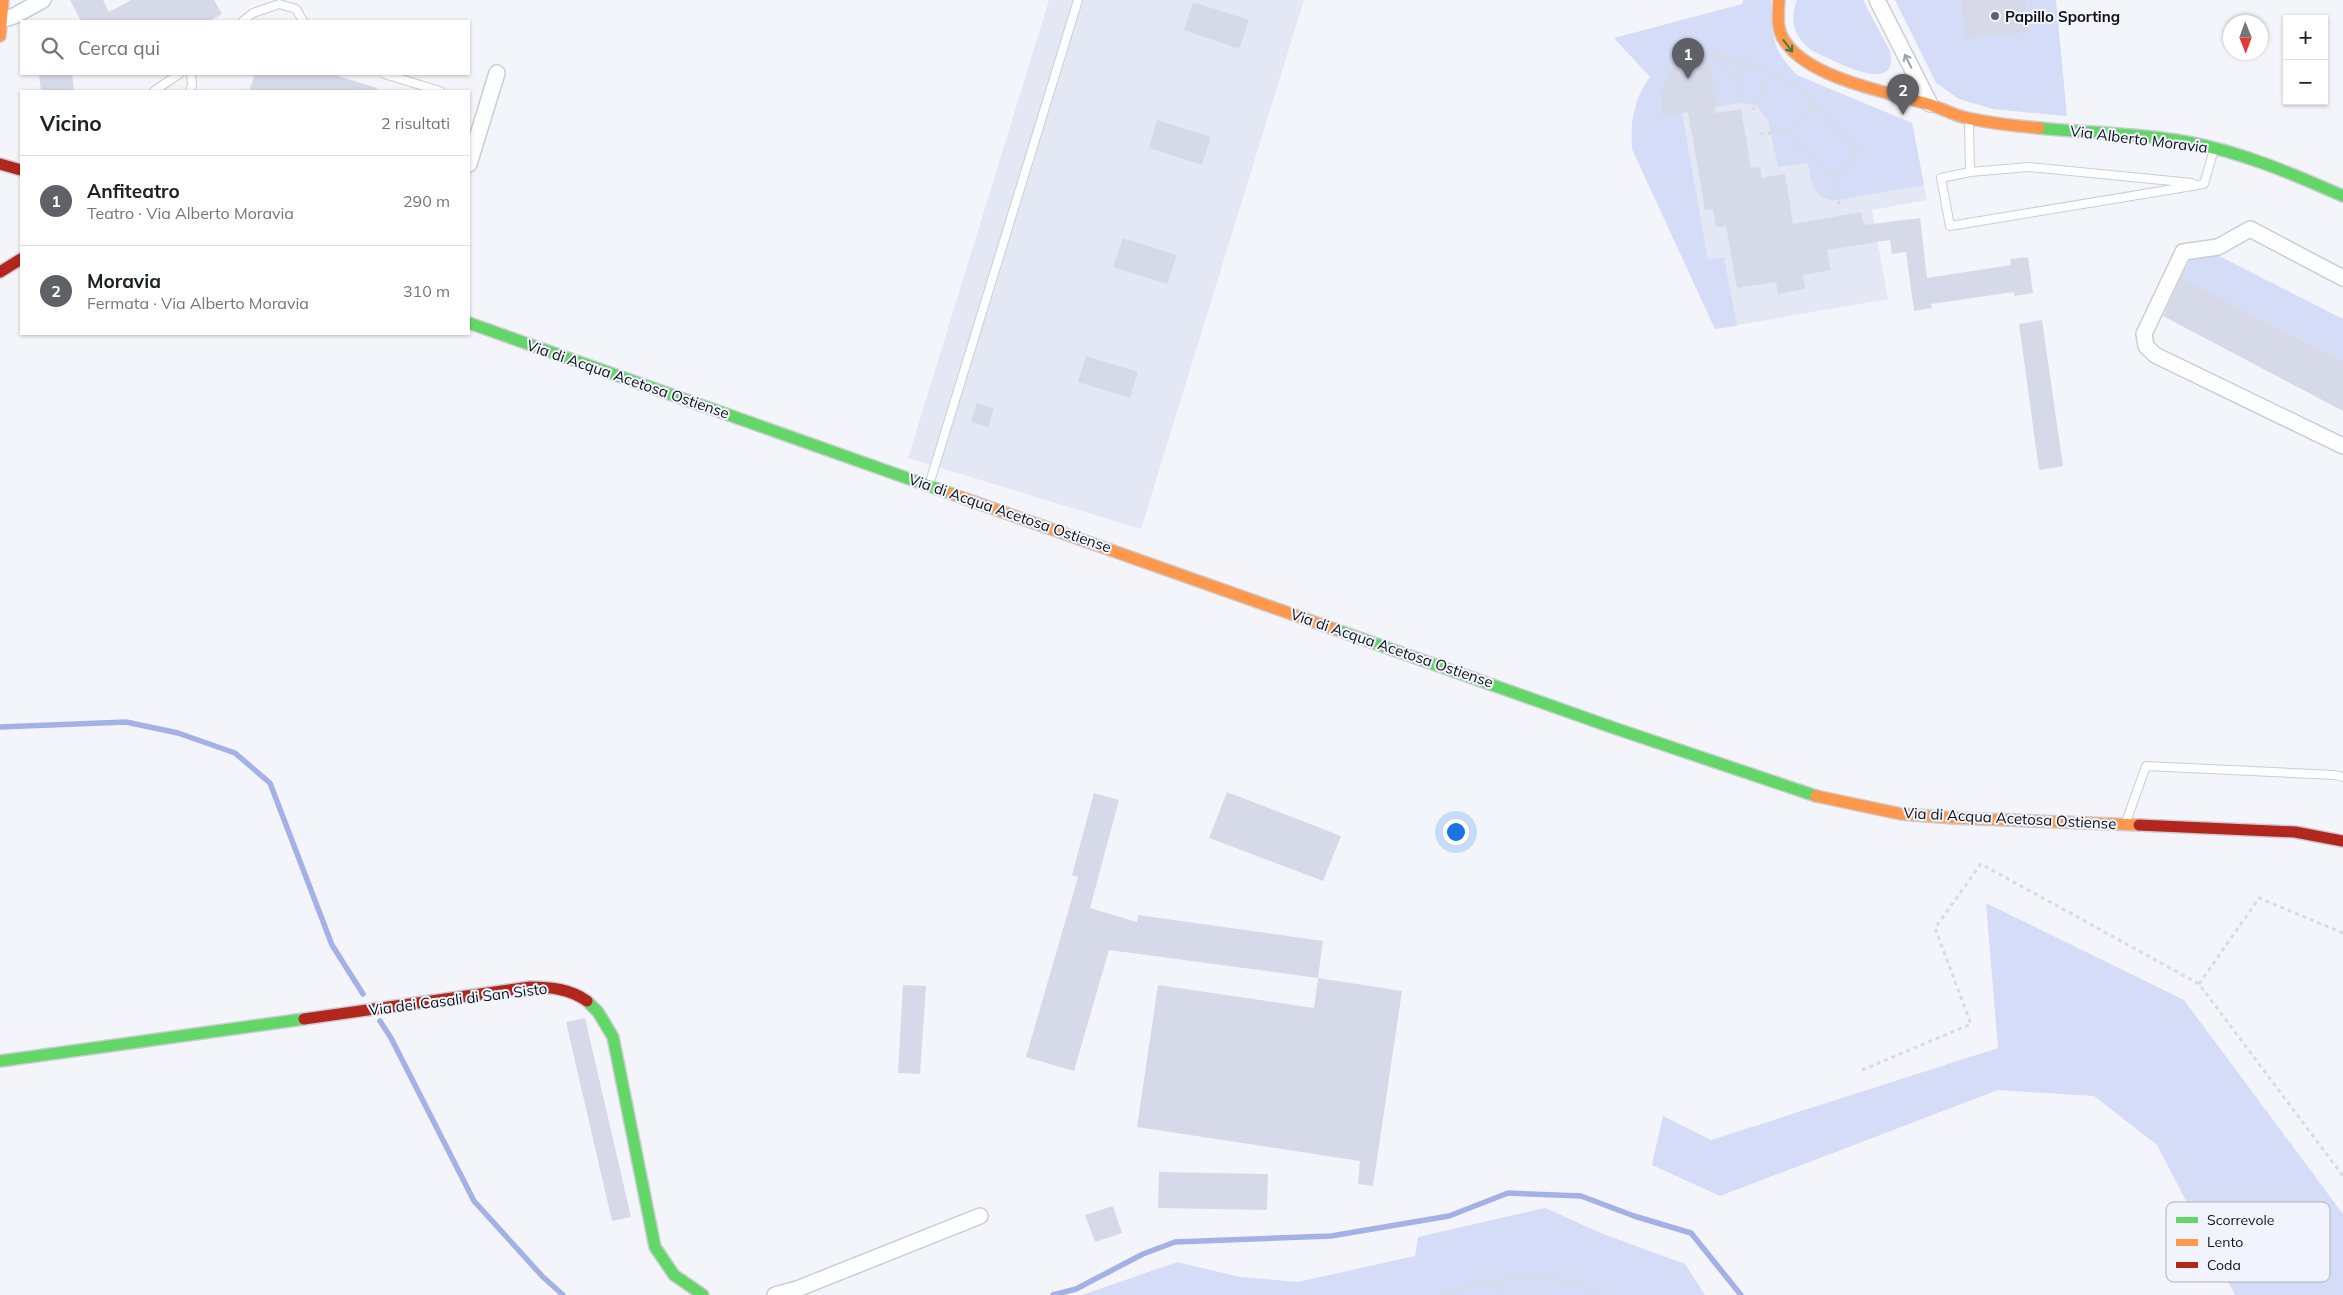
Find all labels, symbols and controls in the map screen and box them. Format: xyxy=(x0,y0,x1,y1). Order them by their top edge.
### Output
place label: Papillo Sporting xyxy=(2005,7,2120,26)
marker: Papillo Sporting xyxy=(1989,10,2001,22)
north arrow xyxy=(2223,15,2268,60)
map controls xyxy=(2283,15,2328,105)
button: + xyxy=(2283,15,2328,60)
search box xyxy=(20,20,470,75)
icon: search xyxy=(38,34,66,62)
text: Cerca qui xyxy=(78,36,160,60)
pin: 1 xyxy=(1672,38,1704,79)
one-way arrow xyxy=(1782,39,1793,52)
one-way arrow xyxy=(1903,54,1912,69)
button: − xyxy=(2283,60,2328,105)
pin: 2 xyxy=(1887,74,1919,115)
text: Vicino xyxy=(40,110,102,136)
text: 2 risultati xyxy=(381,113,450,133)
street label: Via Alberto Moravia xyxy=(2069,121,2209,157)
text: Anfiteatro xyxy=(87,179,180,203)
text: 1 xyxy=(51,191,61,211)
text: 290 m xyxy=(403,191,450,211)
text: Teatro · Via Alberto Moravia xyxy=(87,203,294,223)
text: Moravia xyxy=(87,269,161,293)
text: 2 xyxy=(51,281,61,301)
text: 310 m xyxy=(403,281,450,301)
text: Fermata · Via Alberto Moravia xyxy=(87,293,309,313)
street label: Via di Acqua Acetosa Ostiense xyxy=(524,335,732,423)
street label: Via di Acqua Acetosa Ostiense xyxy=(906,469,1114,557)
street label: Via di Acqua Acetosa Ostiense xyxy=(1288,604,1496,692)
street label: Via di Acqua Acetosa Ostiense xyxy=(1903,803,2117,833)
your location xyxy=(1443,819,1469,845)
street label: Via dei Casali di San Sisto xyxy=(368,979,548,1019)
legend xyxy=(2166,1202,2330,1282)
text: Scorrevole xyxy=(2207,1211,2274,1229)
text: Lento xyxy=(2207,1233,2243,1251)
text: Coda xyxy=(2207,1256,2241,1274)

